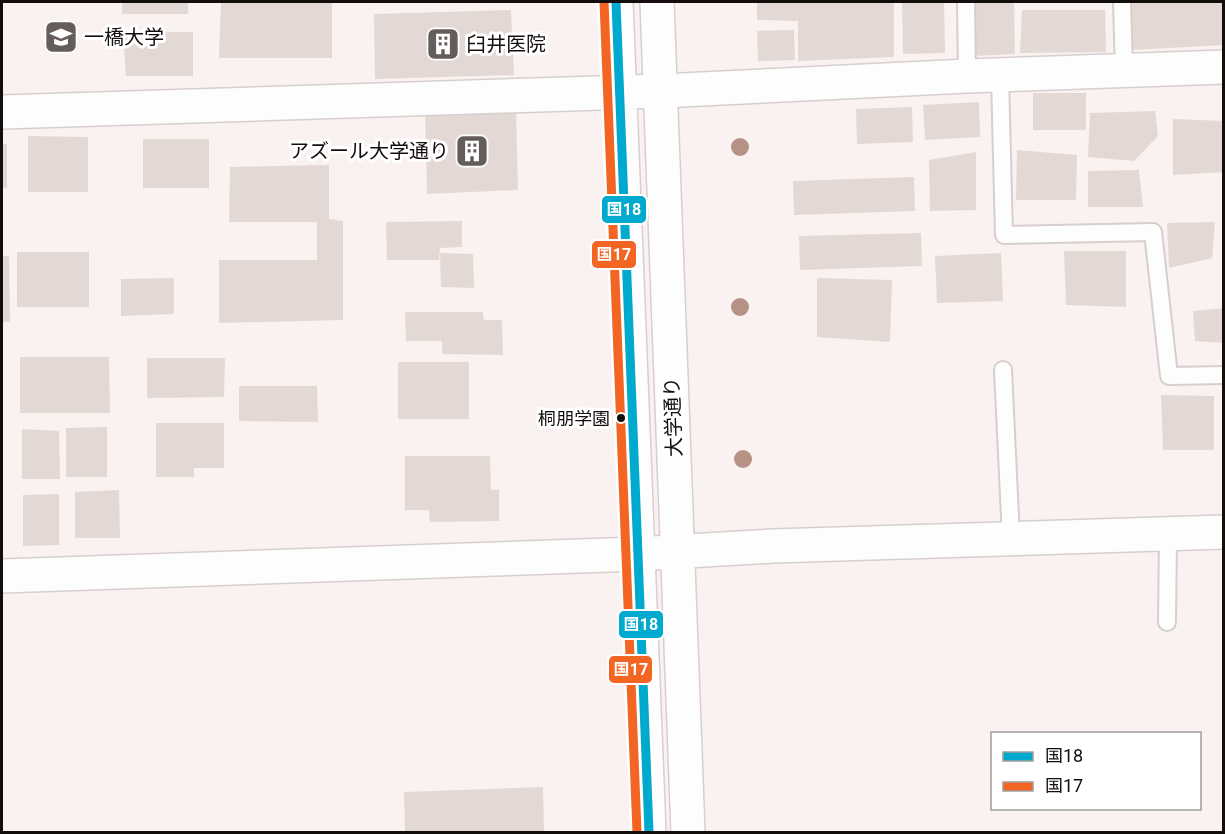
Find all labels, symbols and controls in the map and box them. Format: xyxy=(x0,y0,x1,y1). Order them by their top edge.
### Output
school or university icon: 一橋大学 xyxy=(43,19,79,55)
place label: 一橋大学 xyxy=(84,25,164,49)
building icon: 臼井医院 xyxy=(425,26,461,62)
place label: 臼井医院 xyxy=(466,32,546,56)
building icon: アズール大学通り xyxy=(454,133,490,169)
place label: アズール大学通り xyxy=(289,139,449,163)
line badge: 国18 xyxy=(601,195,647,224)
text: 国18 xyxy=(607,200,641,219)
line badge: 国17 xyxy=(591,240,637,269)
text: 国17 xyxy=(597,245,631,264)
street label: 大学通り xyxy=(660,377,686,457)
place label: 桐朋学園 xyxy=(538,408,610,429)
marker: 桐朋学園 xyxy=(615,412,627,424)
line badge: 国18 xyxy=(618,610,664,639)
text: 国18 xyxy=(624,615,658,634)
line badge: 国17 xyxy=(608,655,653,684)
text: 国17 xyxy=(614,660,648,679)
legend xyxy=(991,732,1201,810)
text: 国18 xyxy=(1045,745,1083,766)
text: 国17 xyxy=(1045,775,1083,796)

